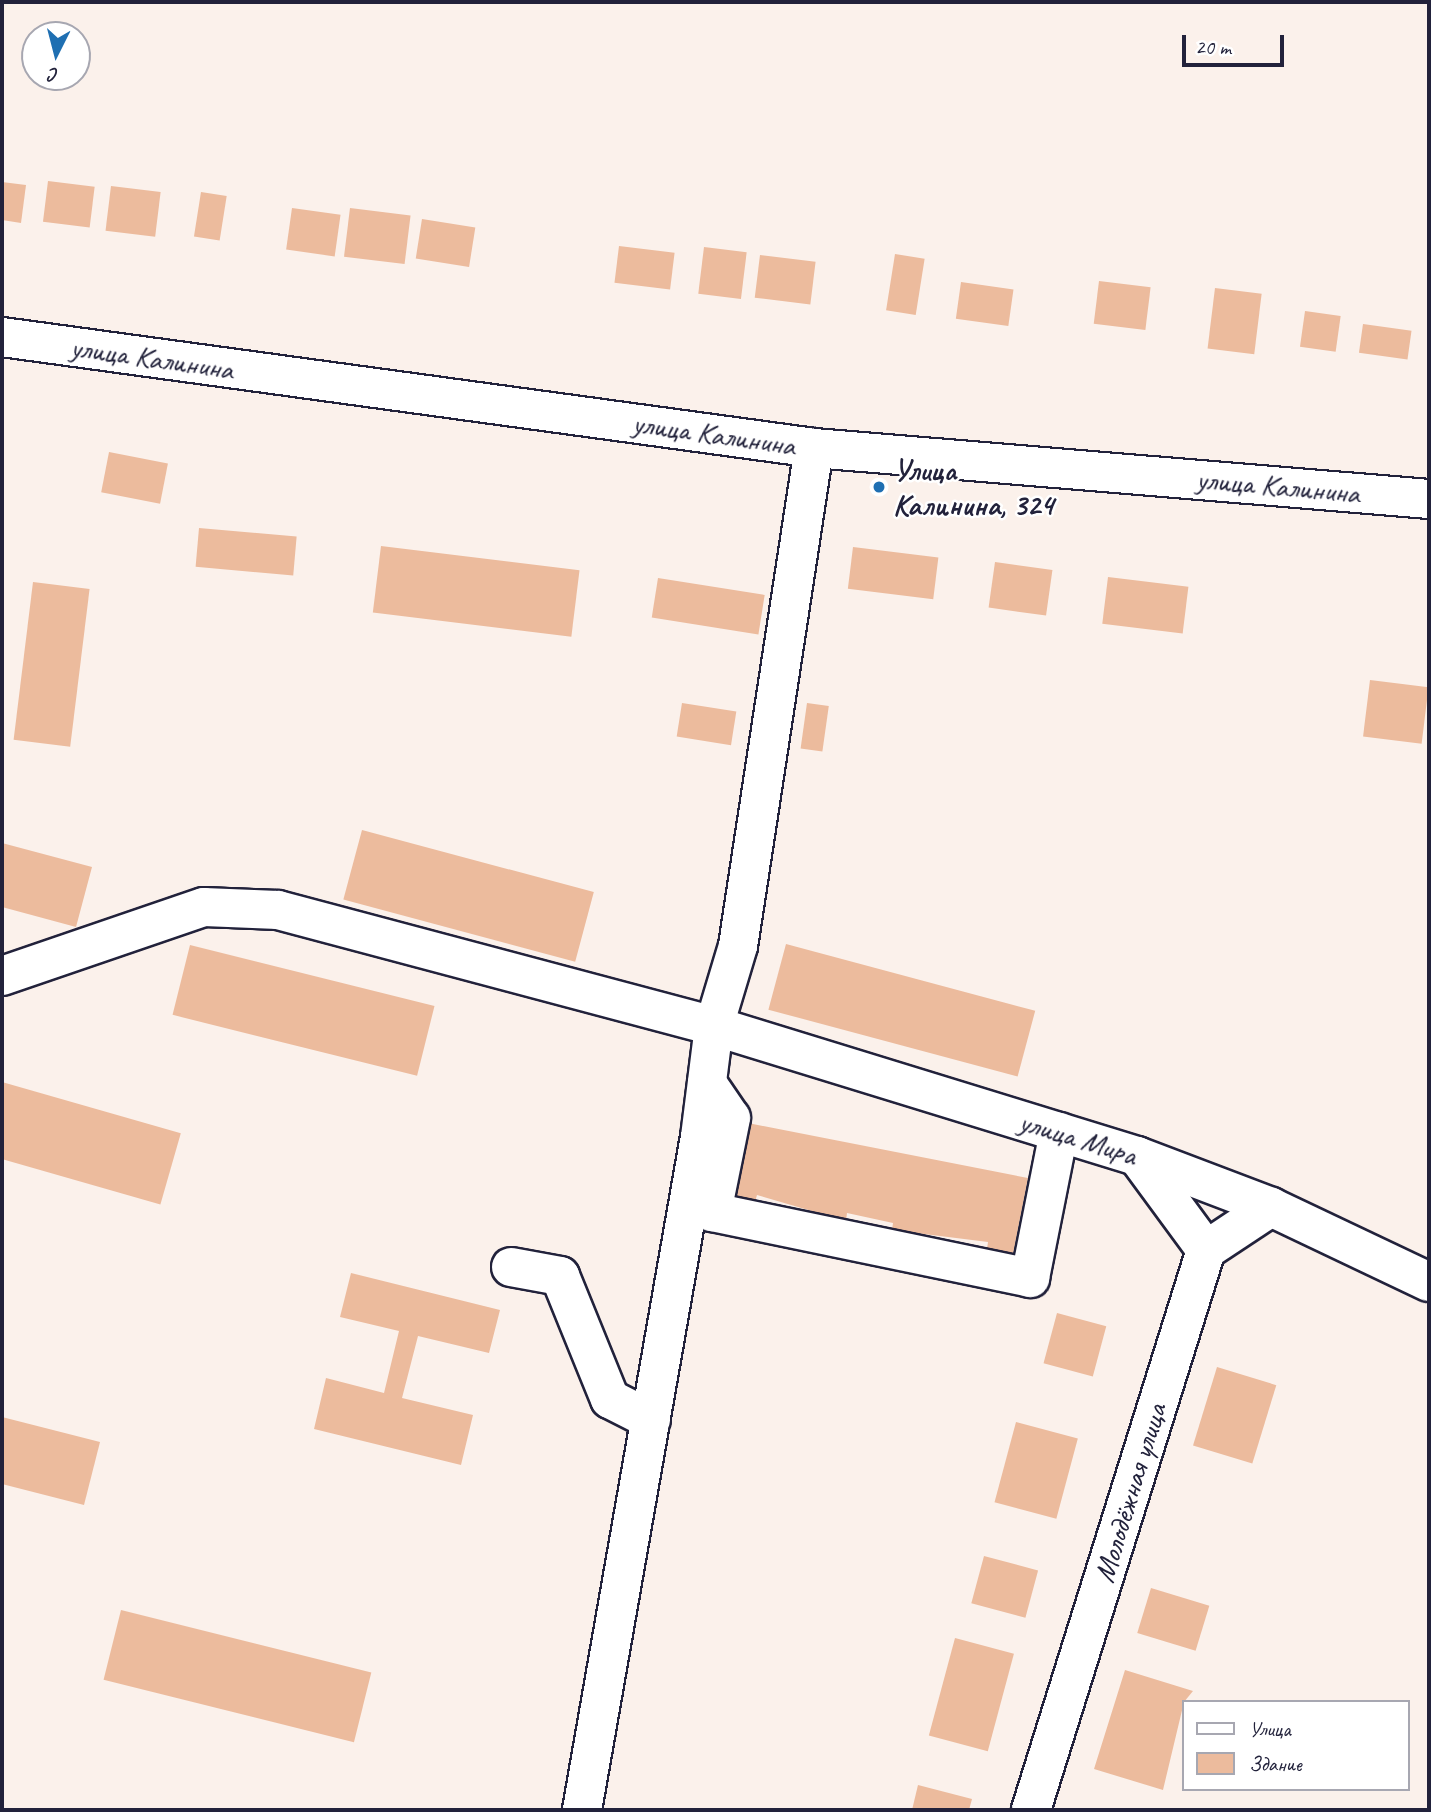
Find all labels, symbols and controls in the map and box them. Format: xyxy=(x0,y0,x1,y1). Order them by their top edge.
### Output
north arrow xyxy=(21,21,91,91)
scale bar xyxy=(1186,21,1288,65)
text: 20 m xyxy=(1195,34,1231,60)
text: С xyxy=(48,62,60,87)
street label: улица Калинина xyxy=(68,329,236,387)
street label: улица Калинина xyxy=(630,405,798,463)
place label: Улица Калинина, 324 xyxy=(893,452,1054,522)
street label: улица Калинина xyxy=(1194,461,1362,511)
marker: Улица Калинина, 324 xyxy=(871,479,887,495)
street label: улица Мира xyxy=(1015,1103,1141,1173)
street label: Молодёжная улица xyxy=(1085,1398,1175,1588)
legend xyxy=(1182,1700,1410,1791)
text: Улица xyxy=(1249,1716,1291,1742)
text: Здание xyxy=(1249,1751,1302,1777)

